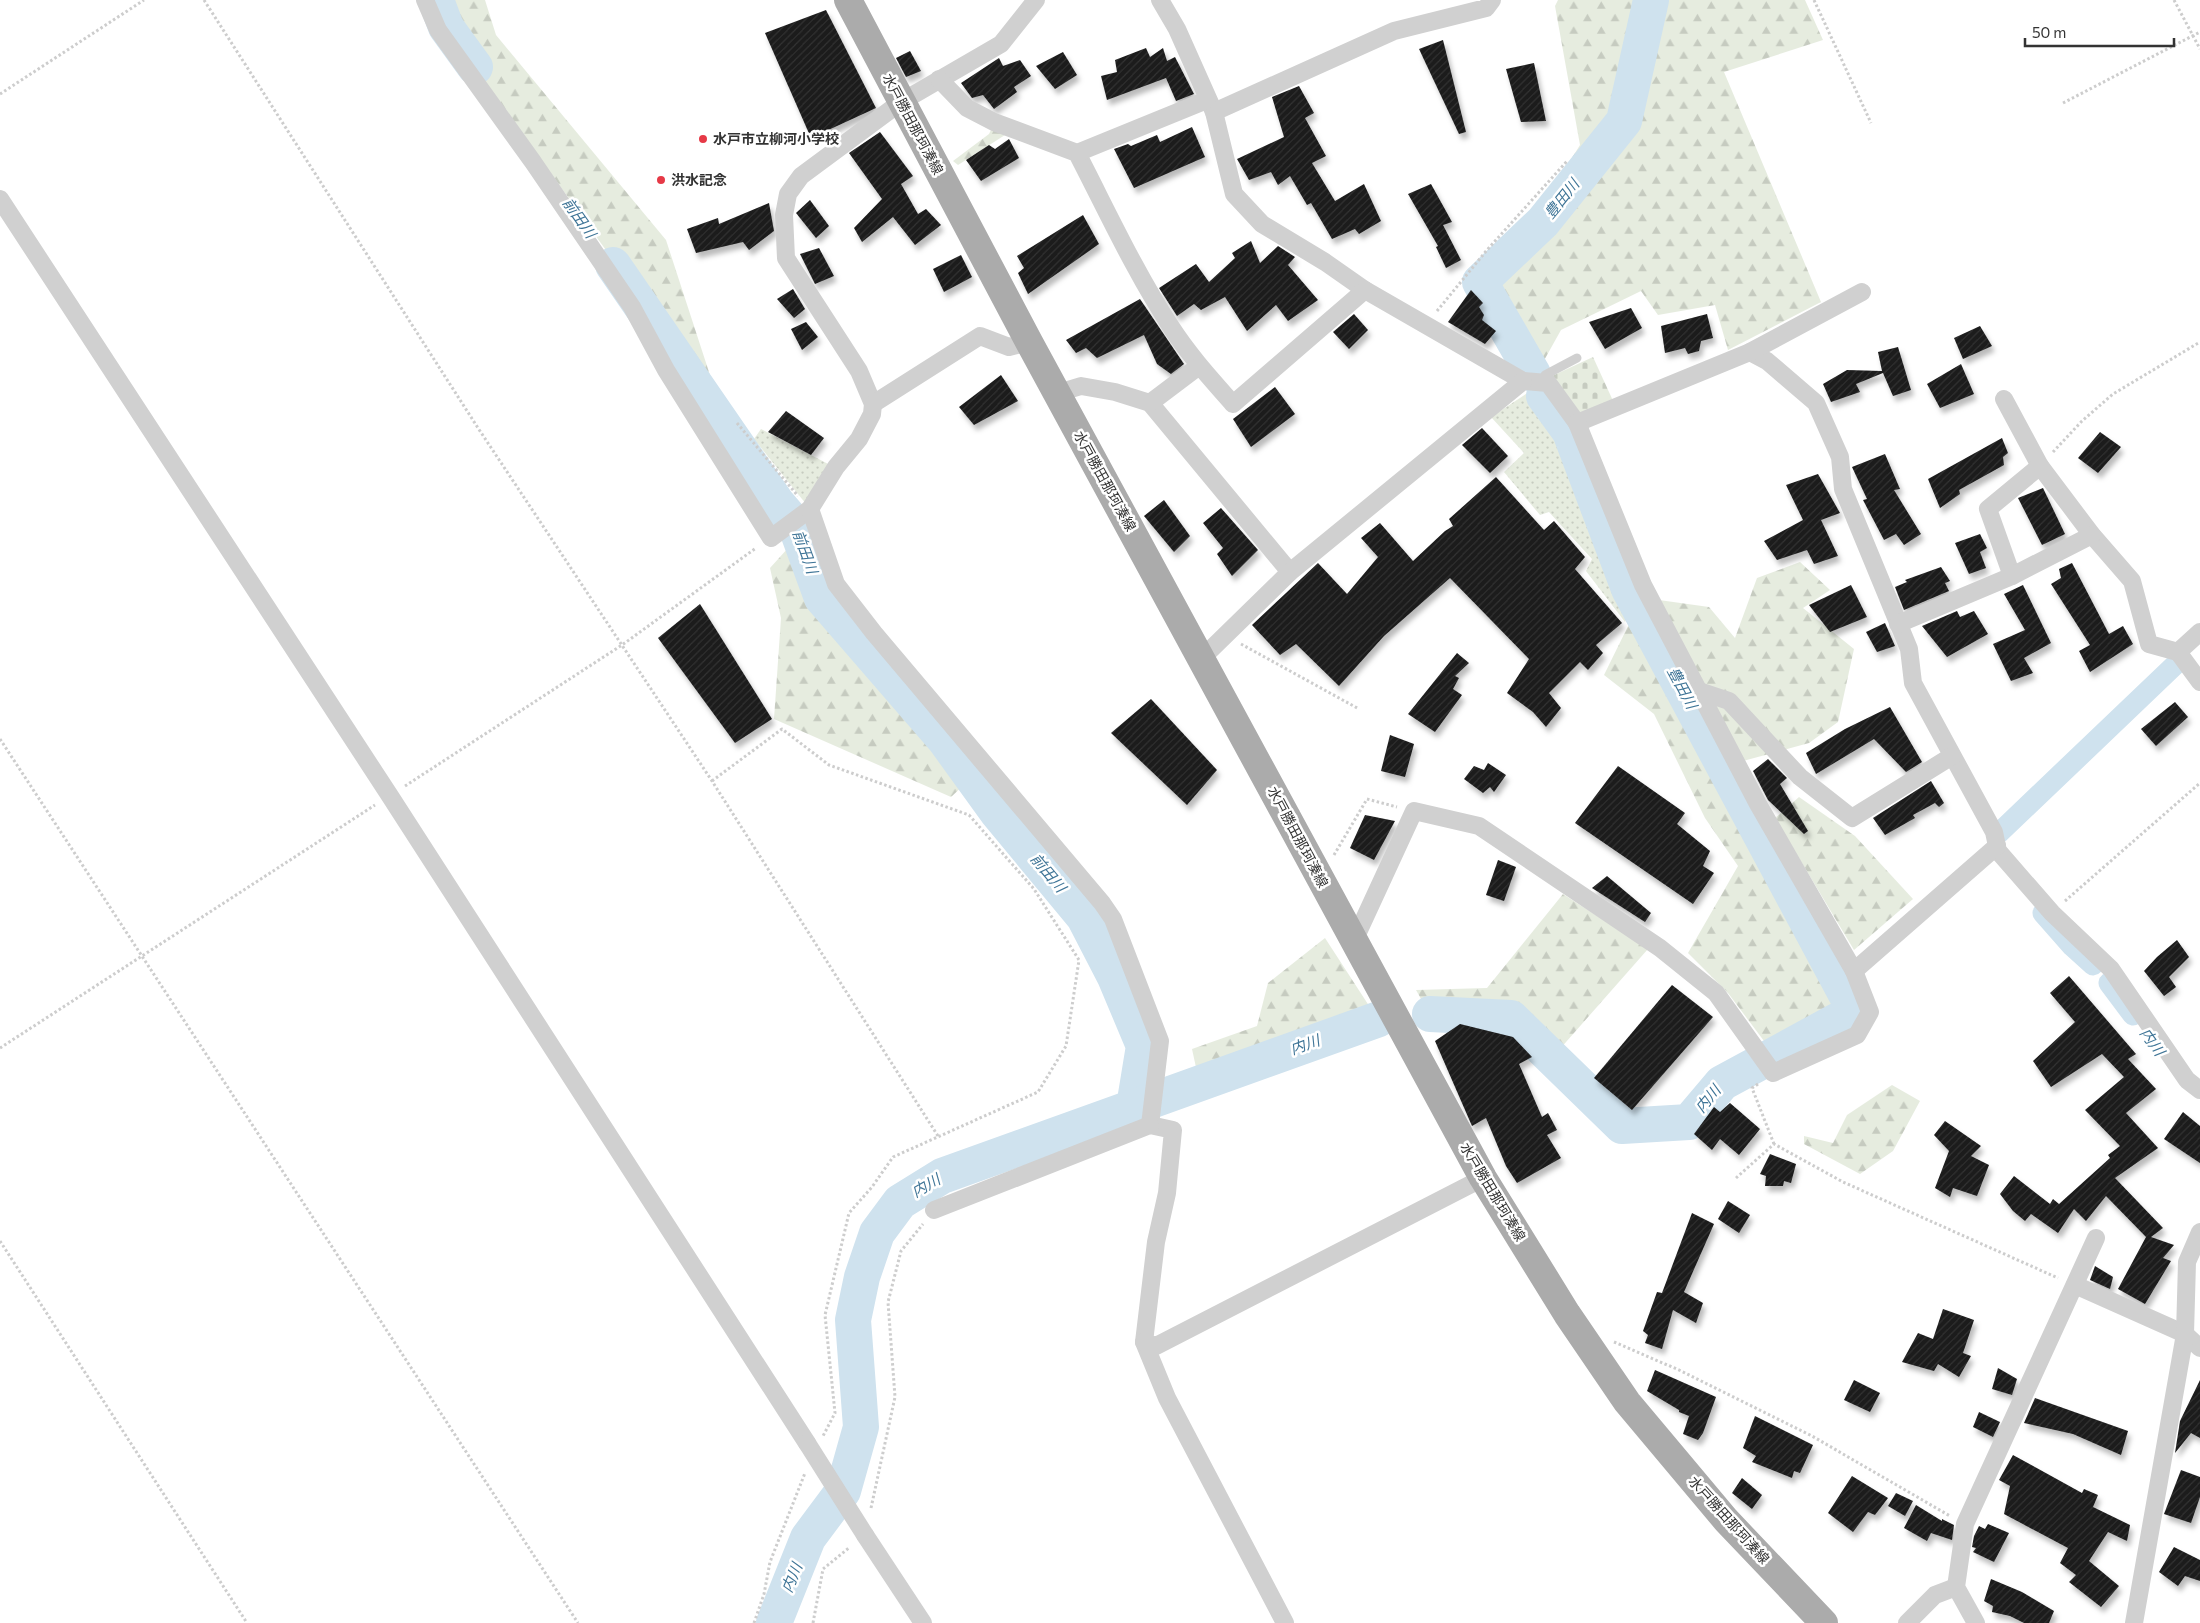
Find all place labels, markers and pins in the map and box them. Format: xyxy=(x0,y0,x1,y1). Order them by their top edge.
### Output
place label: 水戸市立柳河小学校 xyxy=(713,130,839,147)
marker: 水戸市立柳河小学校 xyxy=(697,133,709,145)
place label: 洪水記念 xyxy=(671,171,727,188)
marker: 洪水記念 xyxy=(655,174,667,186)

